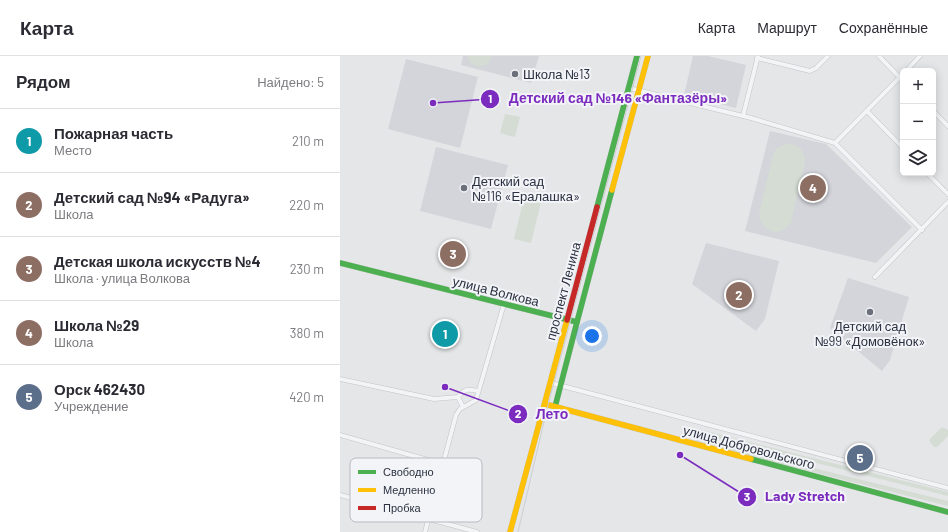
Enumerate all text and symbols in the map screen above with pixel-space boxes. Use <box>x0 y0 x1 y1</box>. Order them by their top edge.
text: Карта <box>20 16 74 39</box>
text: Карта <box>698 19 735 36</box>
text: Маршрут <box>757 19 817 36</box>
text: Сохранённые <box>839 19 928 36</box>
place label: Школа №13 <box>523 66 590 82</box>
map controls <box>900 68 936 176</box>
button: + <box>900 68 936 104</box>
marker: Школа №13 <box>510 69 520 79</box>
text: Рядом <box>16 71 71 91</box>
text: Найдено: 5 <box>257 74 324 90</box>
callout: Детский сад №146 «Фантазёры» <box>480 86 735 112</box>
text: Детский сад №146 «Фантазёры» <box>509 89 727 106</box>
text: 1 <box>488 91 492 105</box>
button: − <box>900 104 936 140</box>
text: Пожарная часть <box>54 124 173 142</box>
text: 1 <box>27 133 31 149</box>
text: 210 m <box>292 133 324 149</box>
button: layers <box>900 140 936 176</box>
text: Место <box>54 142 92 158</box>
place label: Детский сад №116 «Ералашка» <box>472 173 580 204</box>
pin: 4 <box>800 173 826 203</box>
marker: Детский сад №116 «Ералашка» <box>459 183 469 193</box>
text: Детский сад №94 «Радуга» <box>54 188 250 206</box>
text: 2 <box>25 197 33 213</box>
text: 220 m <box>289 197 324 213</box>
text: Школа <box>54 206 94 222</box>
pin: 3 <box>440 239 466 269</box>
street label: проспект Ленина <box>542 239 584 342</box>
text: Детская школа искусств №4 <box>54 252 261 270</box>
text: 3 <box>25 261 33 277</box>
text: 230 m <box>290 261 324 277</box>
text: Школа · улица Волкова <box>54 270 190 286</box>
street label: улица Волкова <box>451 273 542 310</box>
pin: 2 <box>726 280 752 310</box>
marker: Детский сад №99 «Домовёнок» <box>865 307 875 317</box>
text: Школа №29 <box>54 316 139 334</box>
place label: Детский сад №99 «Домовёнок» <box>815 318 925 349</box>
pin: 1 <box>432 319 458 349</box>
text: 4 <box>25 325 33 341</box>
text: 380 m <box>290 325 324 341</box>
your location <box>582 326 602 346</box>
text: Школа <box>54 334 94 350</box>
text: Орск 462430 <box>54 380 145 398</box>
text: 5 <box>25 389 33 405</box>
text: 420 m <box>289 389 324 405</box>
text: Учреждение <box>54 398 129 414</box>
callout: Лето <box>508 401 576 427</box>
text: Лето <box>536 405 568 422</box>
text: 2 <box>515 406 522 420</box>
street label: улица Добровольского <box>681 422 817 472</box>
pin: 5 <box>847 443 873 473</box>
legend <box>350 458 482 522</box>
text: Свободно <box>383 465 434 478</box>
text: Медленно <box>383 483 435 496</box>
callout: Lady Stretch <box>737 484 853 510</box>
text: Lady Stretch <box>765 487 845 504</box>
text: 3 <box>744 489 750 503</box>
text: Пробка <box>383 501 421 514</box>

